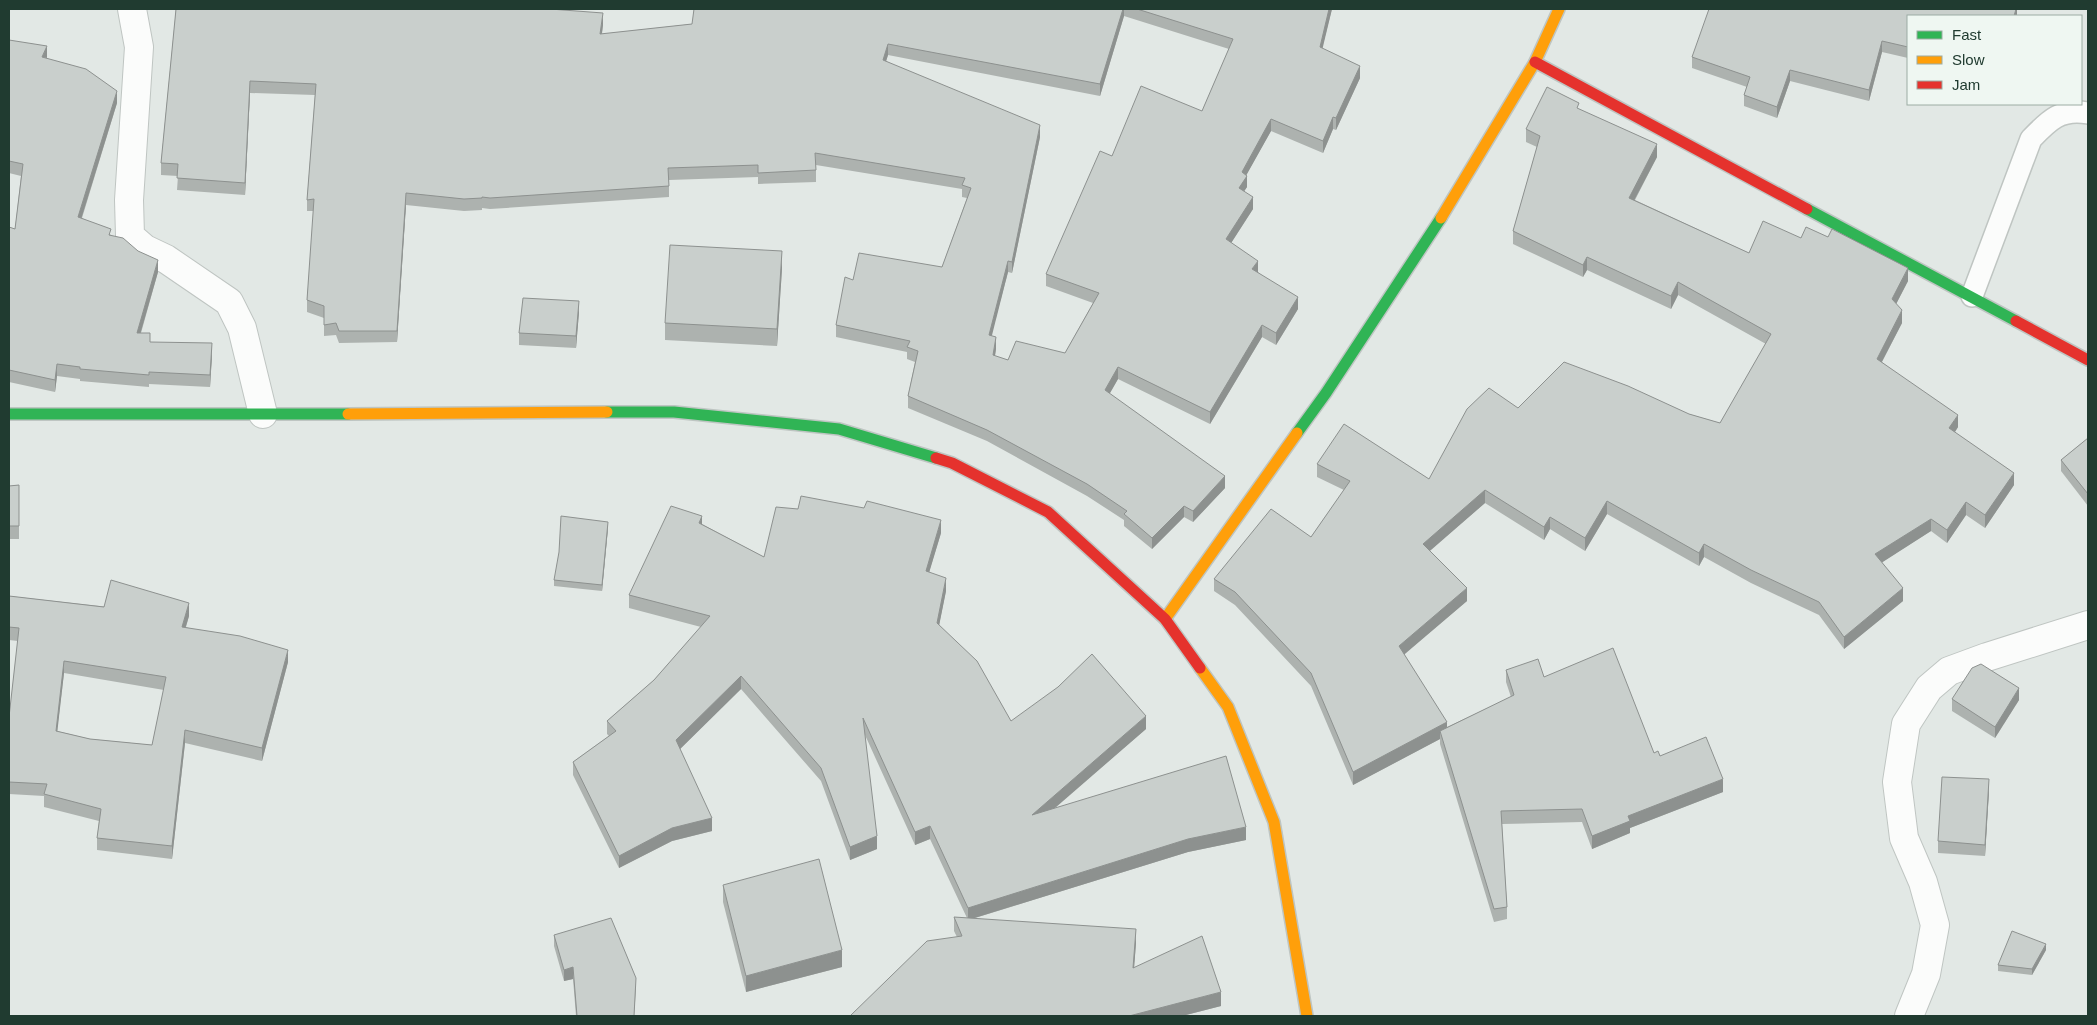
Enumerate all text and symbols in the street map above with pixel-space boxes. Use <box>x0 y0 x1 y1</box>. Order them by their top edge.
legend <box>1907 15 2082 105</box>
text: Fast <box>1952 26 1982 43</box>
text: Slow <box>1952 51 1985 68</box>
text: Jam <box>1952 76 1980 93</box>

